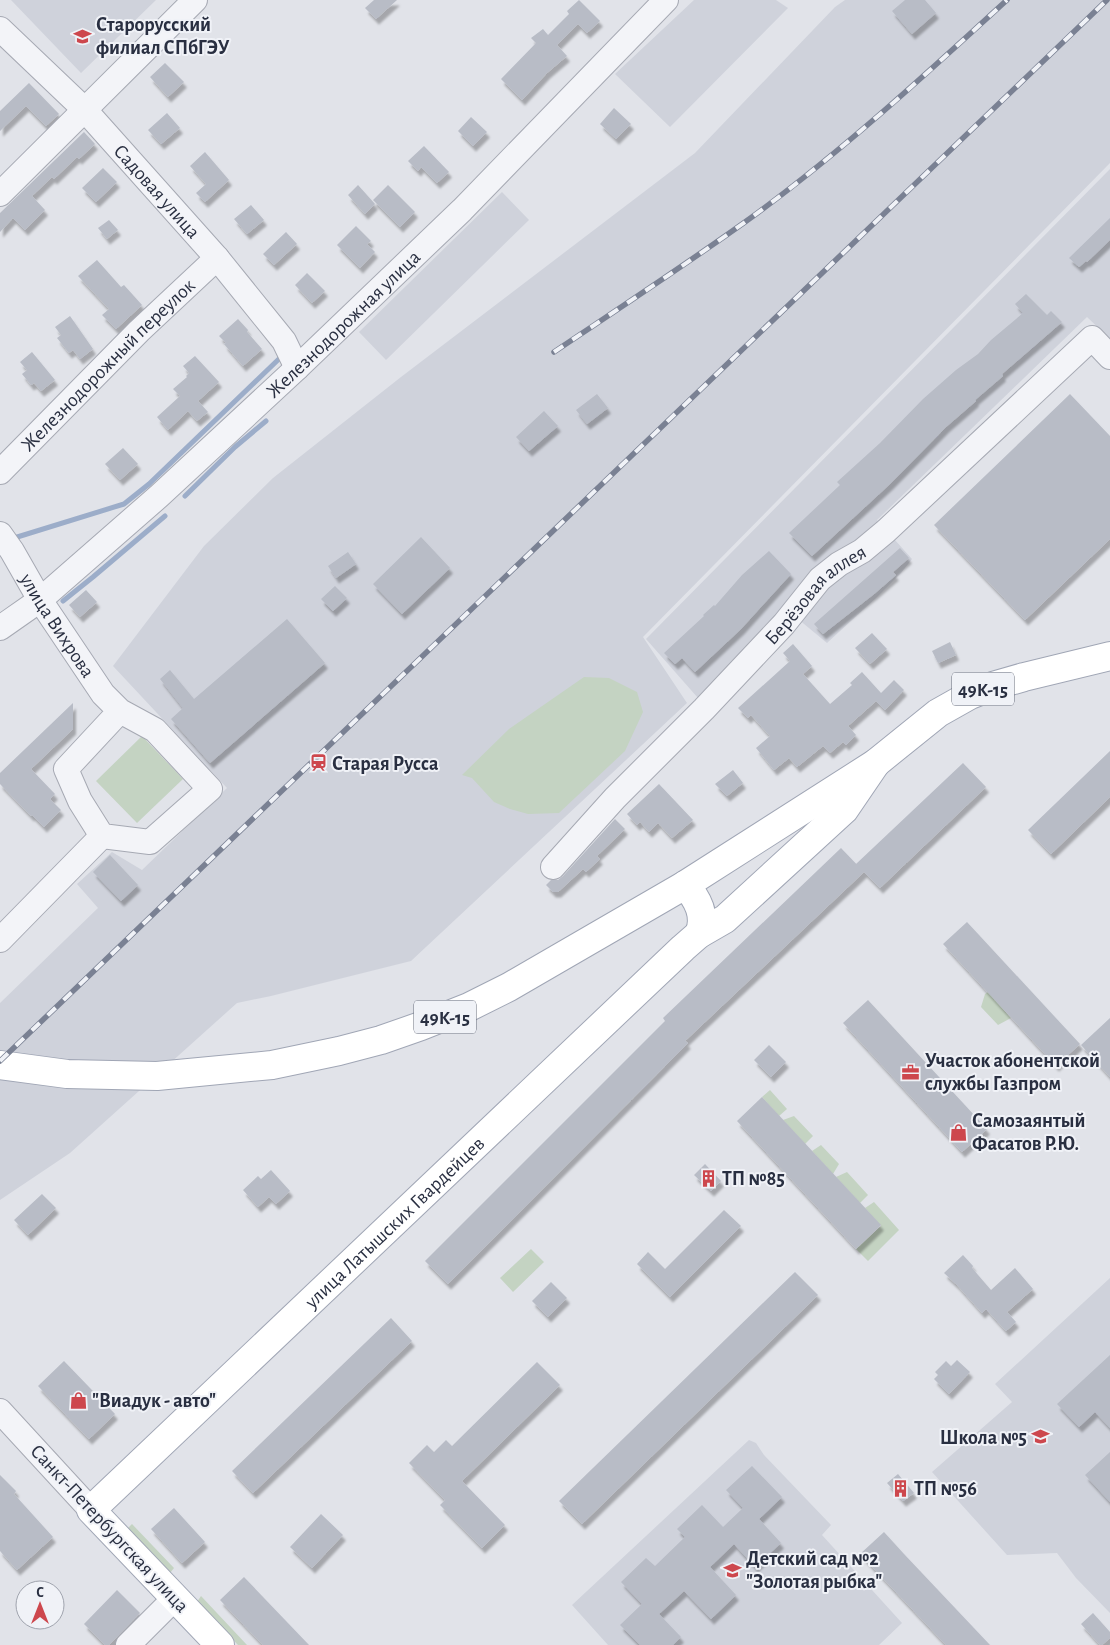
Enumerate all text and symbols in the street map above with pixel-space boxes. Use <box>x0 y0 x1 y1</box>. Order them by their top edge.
place label: Старорусский филиал СПбГЭУ <box>96 15 230 58</box>
school or university icon: Старорусский филиал СПбГЭУ <box>72 26 92 46</box>
street label: Садовая улица <box>110 141 203 243</box>
street label: Железнодорожная улица <box>263 247 424 402</box>
street label: Железнодорожный переулок <box>18 275 199 455</box>
street label: Берёзовая аллея <box>761 542 870 649</box>
street label: улица Вихрова <box>16 569 98 681</box>
road number: 49К-15 <box>952 672 1014 706</box>
station icon: Старая Русса <box>308 753 328 773</box>
place label: Старая Русса <box>332 754 439 774</box>
road number: 49К-15 <box>414 1000 476 1034</box>
place label: Участок абонентской службы Газпром <box>925 1051 1100 1094</box>
office icon: Участок абонентской службы Газпром <box>901 1062 921 1082</box>
place label: Самозаянтый Фасатов Р.Ю. <box>972 1111 1085 1154</box>
shop icon: Самозаянтый Фасатов Р.Ю. <box>948 1122 968 1142</box>
street label: улица Латышских Гвардейцев <box>301 1133 489 1313</box>
building icon: ТП №85 <box>698 1168 718 1188</box>
place label: ТП №85 <box>722 1169 785 1189</box>
shop icon: "Виадук - авто" <box>68 1390 88 1410</box>
place label: "Виадук - авто" <box>92 1391 216 1411</box>
school or university icon: Школа №5 <box>1031 1427 1051 1447</box>
place label: Школа №5 <box>940 1428 1027 1448</box>
street label: Санкт-Петербургская улица <box>26 1439 194 1617</box>
building icon: ТП №56 <box>890 1478 910 1498</box>
place label: ТП №56 <box>914 1479 977 1499</box>
place label: Детский сад №2 "Золотая рыбка" <box>746 1549 882 1592</box>
school or university icon: Детский сад №2 "Золотая рыбка" <box>722 1560 742 1580</box>
north arrow <box>15 1580 65 1630</box>

